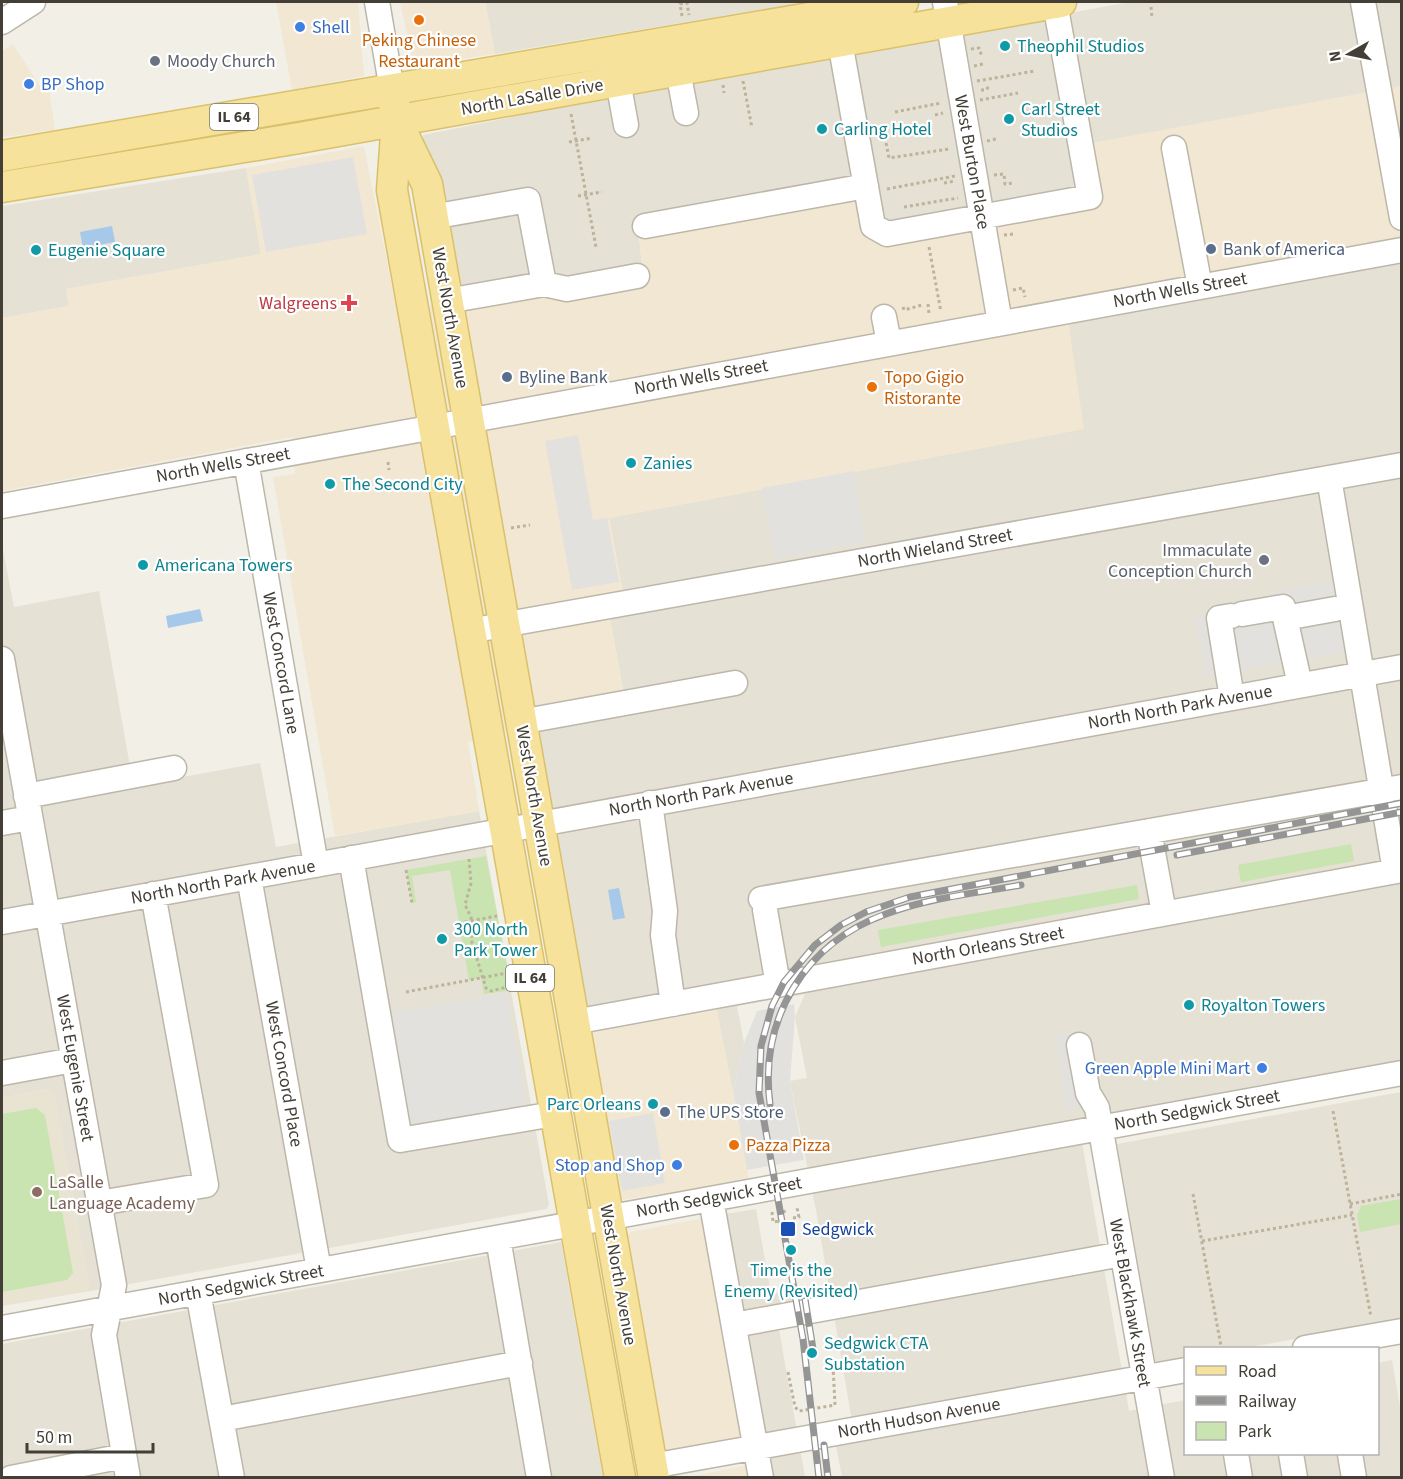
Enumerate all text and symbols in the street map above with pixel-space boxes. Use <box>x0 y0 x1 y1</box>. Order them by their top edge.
marker: Peking Chinese Restaurant <box>412 13 426 27</box>
place label: Shell <box>312 15 350 40</box>
marker: Shell <box>293 20 307 34</box>
north arrow <box>1319 24 1379 84</box>
place label: Peking Chinese Restaurant <box>362 28 476 74</box>
place label: Theophil Studios <box>1017 34 1144 59</box>
marker: Theophil Studios <box>998 39 1012 53</box>
place label: Moody Church <box>167 49 276 74</box>
text: N <box>1323 49 1347 63</box>
marker: Moody Church <box>148 54 162 68</box>
place label: BP Shop <box>41 72 105 97</box>
street label: North LaSalle Drive <box>459 72 605 122</box>
marker: BP Shop <box>22 77 36 91</box>
street label: West Burton Place <box>948 93 996 231</box>
place label: Carl Street Studios <box>1021 97 1100 143</box>
road number: IL 64 <box>210 104 258 130</box>
marker: Carl Street Studios <box>1002 112 1016 126</box>
place label: Carling Hotel <box>834 117 932 142</box>
marker: Carling Hotel <box>815 122 829 136</box>
place label: Bank of America <box>1223 237 1345 262</box>
place label: Eugenie Square <box>48 238 165 263</box>
marker: Bank of America <box>1204 242 1218 256</box>
marker: Eugenie Square <box>29 243 43 257</box>
street label: West North Avenue <box>425 246 475 390</box>
street label: North Wells Street <box>1111 266 1249 314</box>
place label: Walgreens <box>259 291 337 316</box>
marker: Walgreens <box>342 296 356 310</box>
street label: North Wells Street <box>632 353 770 401</box>
place label: Byline Bank <box>519 365 608 390</box>
place label: Topo Gigio Ristorante <box>884 365 964 411</box>
marker: Byline Bank <box>500 370 514 384</box>
marker: Topo Gigio Ristorante <box>865 380 879 394</box>
street label: North Wells Street <box>154 441 292 489</box>
place label: Zanies <box>643 451 692 476</box>
marker: Zanies <box>624 456 638 470</box>
place label: The Second City <box>342 472 463 497</box>
marker: The Second City <box>323 477 337 491</box>
street label: North Wieland Street <box>856 522 1014 574</box>
place label: Immaculate Conception Church <box>1108 538 1252 584</box>
place label: Americana Towers <box>155 553 293 578</box>
marker: Immaculate Conception Church <box>1257 553 1271 567</box>
marker: Americana Towers <box>136 558 150 572</box>
street label: West Concord Lane <box>256 590 306 736</box>
street label: North North Park Avenue <box>1086 678 1274 736</box>
street label: West North Avenue <box>509 724 559 868</box>
street label: North North Park Avenue <box>607 765 795 823</box>
street label: North North Park Avenue <box>129 853 317 911</box>
place label: 300 North Park Tower <box>454 917 538 963</box>
street label: North Orleans Street <box>910 920 1066 972</box>
marker: 300 North Park Tower <box>435 932 449 946</box>
road number: IL 64 <box>506 965 554 991</box>
street label: West Eugenie Street <box>50 993 100 1143</box>
place label: Royalton Towers <box>1201 993 1325 1018</box>
marker: Royalton Towers <box>1182 998 1196 1012</box>
street label: West Concord Place <box>259 999 309 1149</box>
place label: Green Apple Mini Mart <box>1085 1056 1250 1081</box>
marker: Green Apple Mini Mart <box>1255 1061 1269 1075</box>
street label: North Sedgwick Street <box>1112 1083 1282 1137</box>
place label: Parc Orleans <box>547 1092 641 1117</box>
marker: Parc Orleans <box>646 1097 660 1111</box>
place label: The UPS Store <box>677 1100 784 1125</box>
marker: The UPS Store <box>658 1105 672 1119</box>
place label: Pazza Pizza <box>746 1133 831 1158</box>
marker: Pazza Pizza <box>727 1138 741 1152</box>
place label: Stop and Shop <box>555 1153 665 1178</box>
marker: Stop and Shop <box>670 1158 684 1172</box>
place label: LaSalle Language Academy <box>49 1170 196 1216</box>
street label: North Sedgwick Street <box>634 1170 804 1224</box>
marker: LaSalle Language Academy <box>30 1185 44 1199</box>
street label: West North Avenue <box>593 1203 643 1347</box>
place label: Sedgwick <box>802 1217 874 1242</box>
street label: West Blackhawk Street <box>1103 1217 1157 1389</box>
marker: Sedgwick <box>779 1220 797 1238</box>
marker: Time is the Enemy (Revisited) <box>784 1243 798 1257</box>
street label: North Sedgwick Street <box>156 1258 326 1312</box>
place label: Time is the Enemy (Revisited) <box>724 1258 858 1304</box>
place label: Sedgwick CTA Substation <box>824 1331 929 1377</box>
marker: Sedgwick CTA Substation <box>805 1346 819 1360</box>
legend <box>1184 1347 1379 1455</box>
text: Road <box>1238 1359 1277 1384</box>
text: Railway <box>1238 1389 1297 1414</box>
street label: North Hudson Avenue <box>836 1391 1002 1445</box>
scale bar <box>27 1416 153 1454</box>
text: Park <box>1238 1419 1272 1444</box>
text: 50 m <box>36 1425 72 1450</box>

